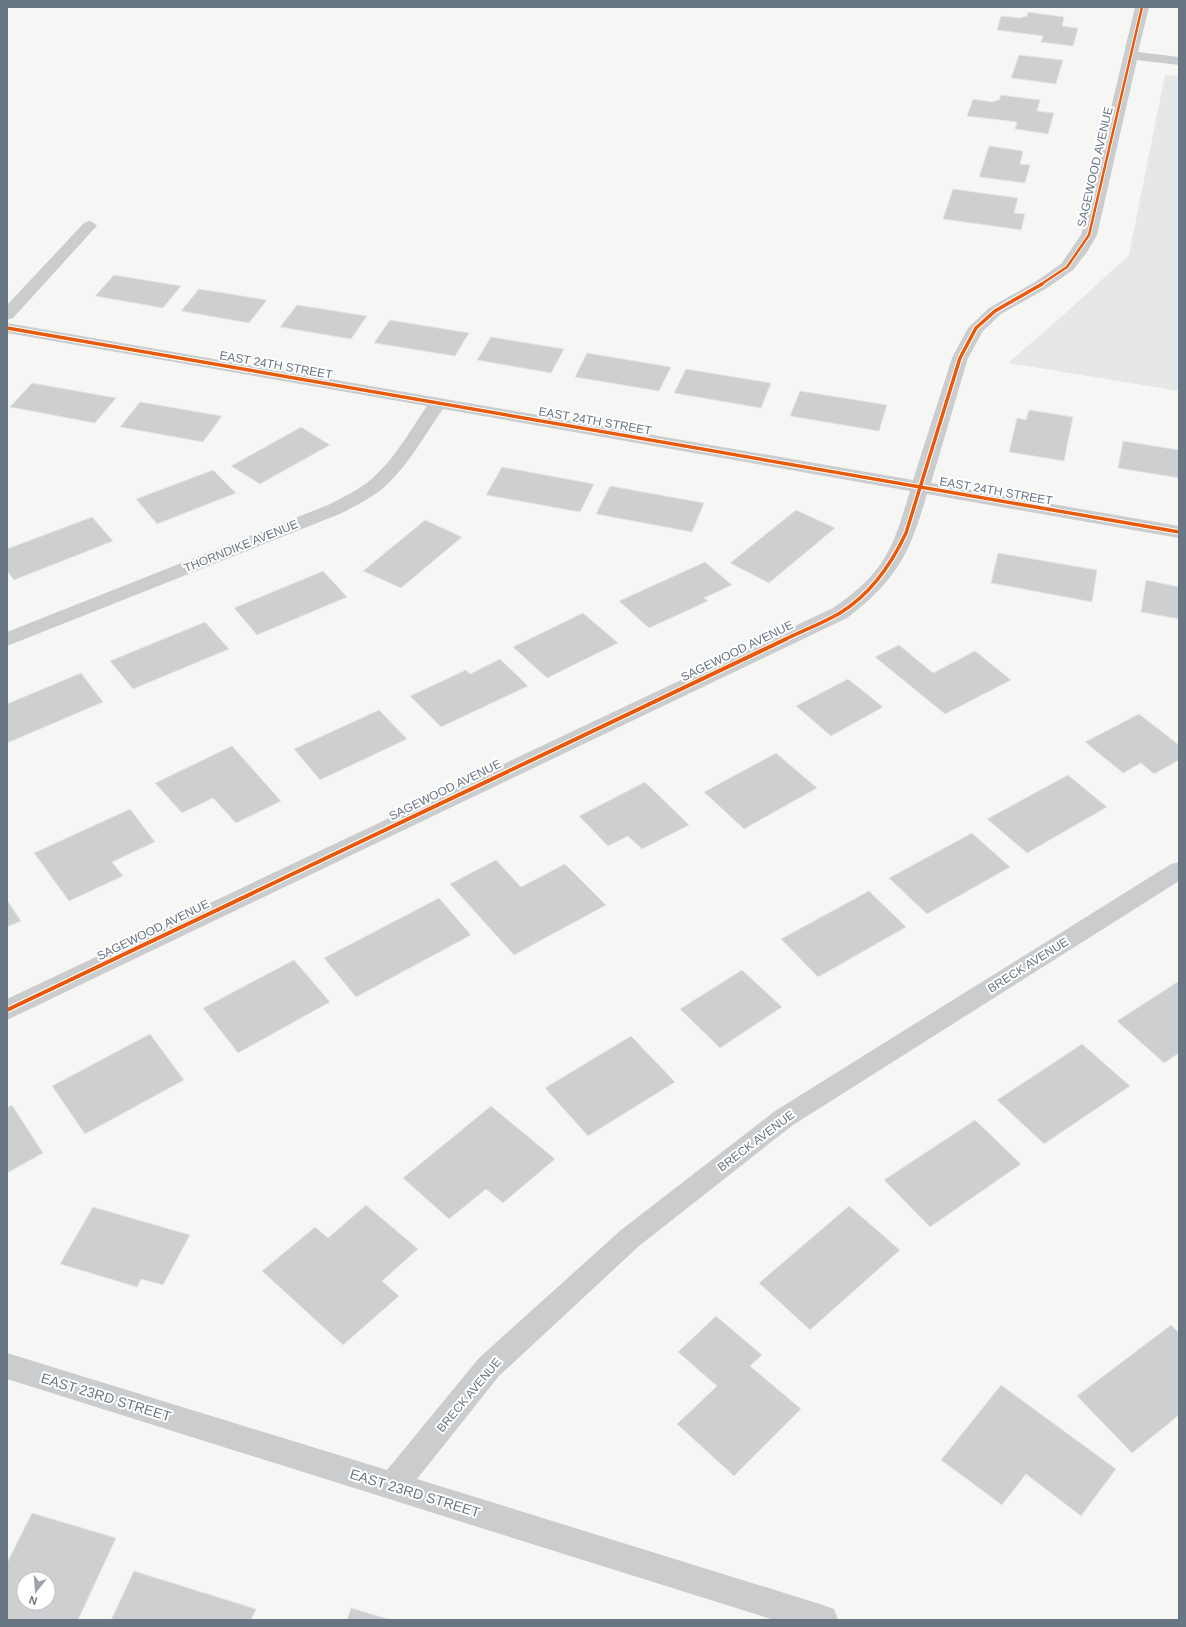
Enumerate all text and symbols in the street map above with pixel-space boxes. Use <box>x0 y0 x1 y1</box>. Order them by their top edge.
street label: SAGEWOOD AVENUE <box>1074 105 1116 229</box>
street label: EAST 24TH STREET <box>218 348 334 382</box>
street label: EAST 24TH STREET <box>537 404 653 438</box>
street label: EAST 24TH STREET <box>938 474 1054 508</box>
street label: THORNDIKE AVENUE <box>182 517 300 575</box>
street label: SAGEWOOD AVENUE <box>679 618 795 684</box>
street label: SAGEWOOD AVENUE <box>387 757 503 823</box>
street label: SAGEWOOD AVENUE <box>95 897 211 963</box>
street label: BRECK AVENUE <box>985 935 1071 995</box>
street label: BRECK AVENUE <box>715 1108 797 1174</box>
street label: BRECK AVENUE <box>434 1355 504 1435</box>
street label: EAST 23RD STREET <box>39 1370 173 1425</box>
street label: EAST 23RD STREET <box>348 1466 482 1521</box>
north arrow <box>16 1571 56 1611</box>
text: N <box>27 1594 39 1607</box>

